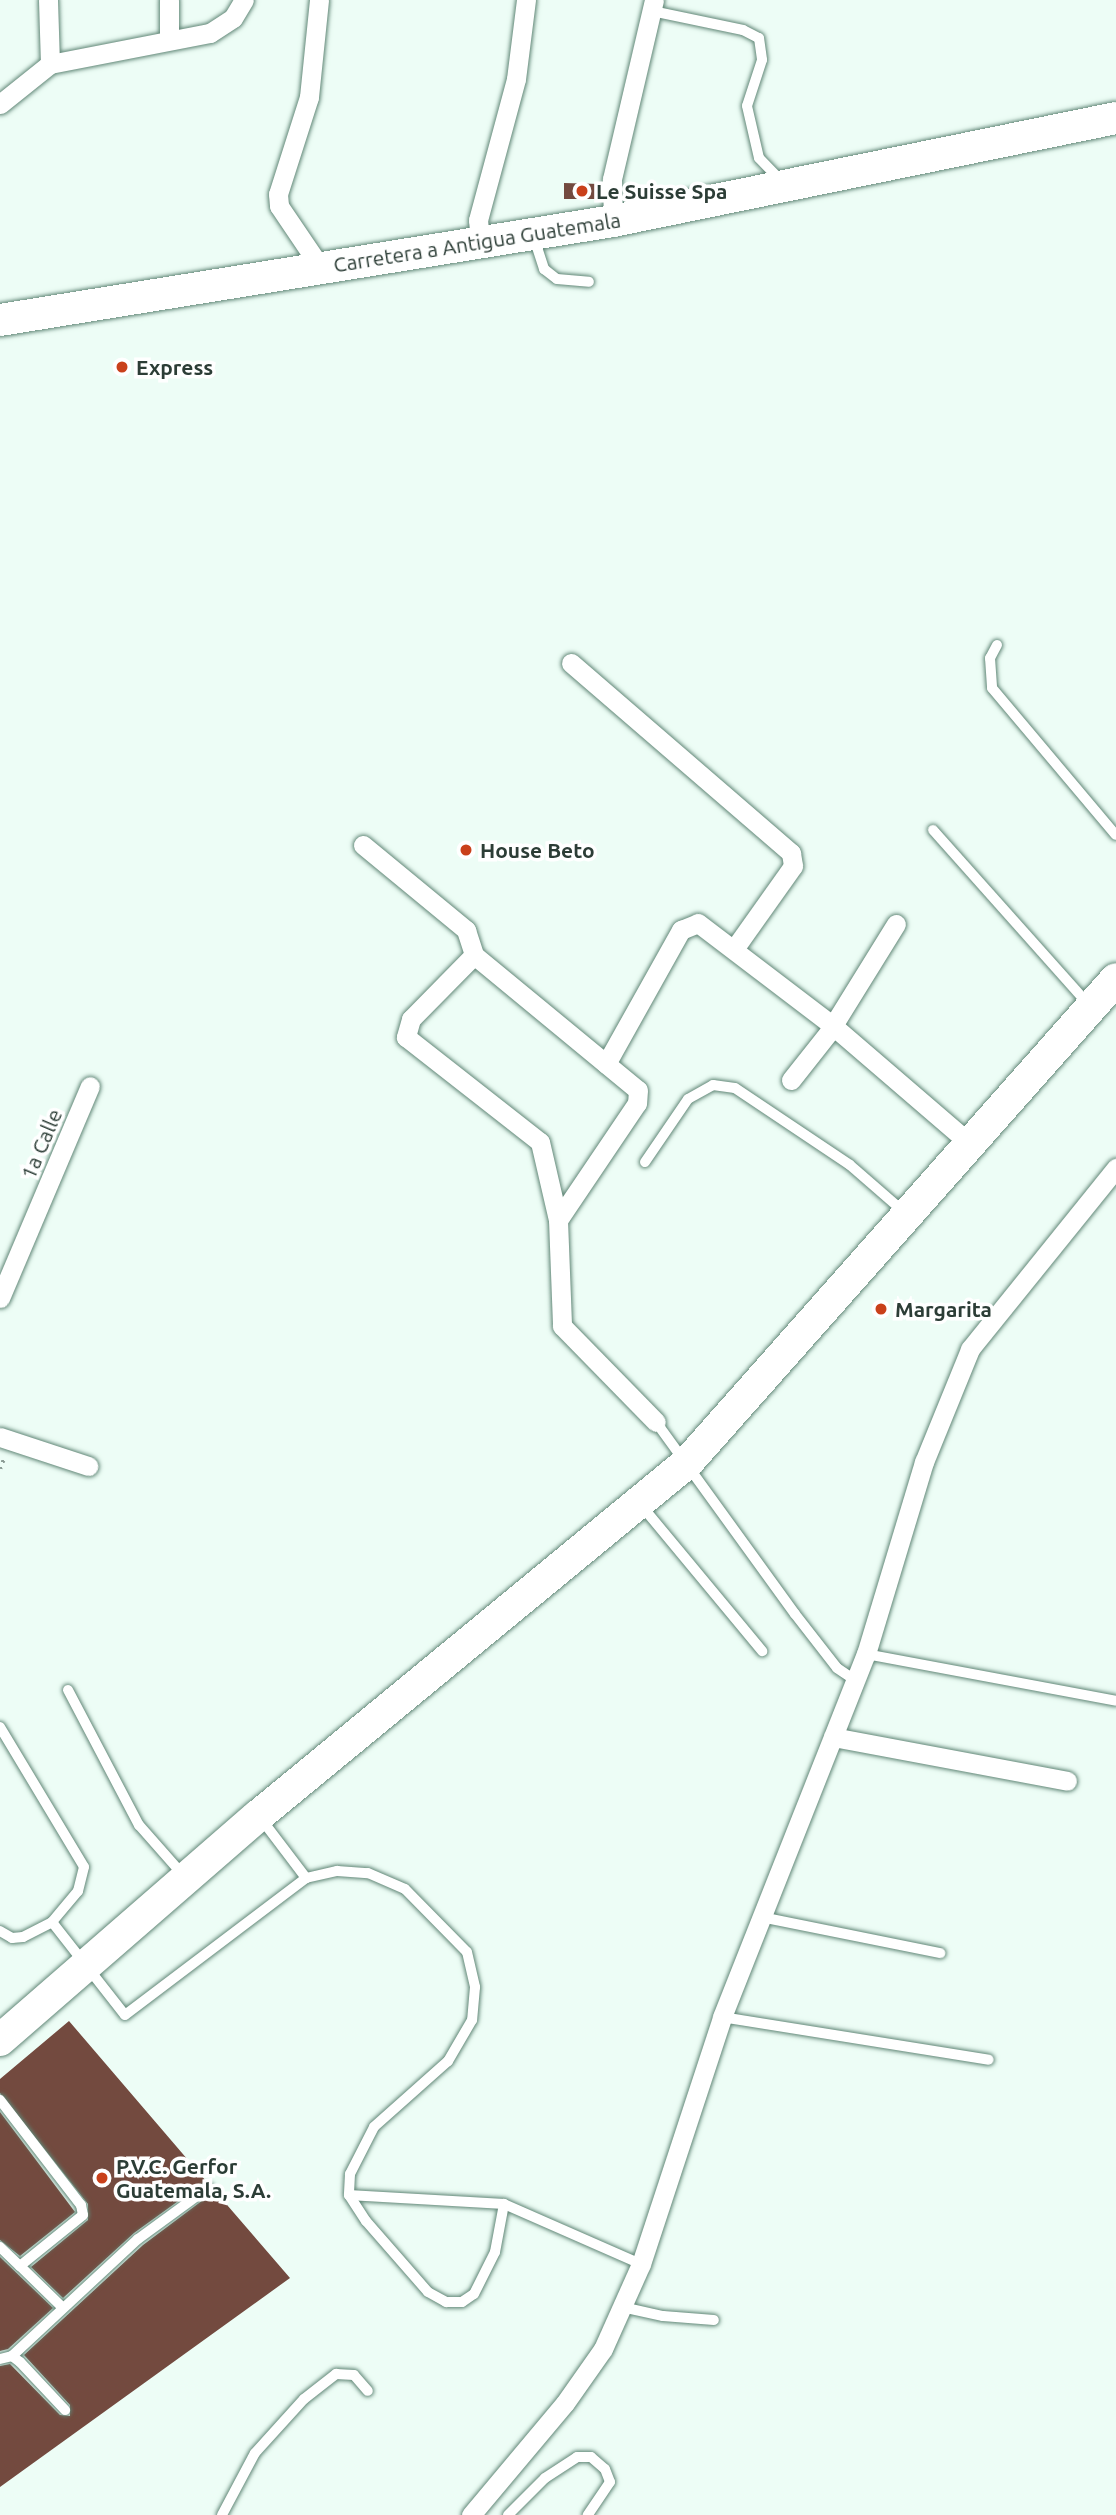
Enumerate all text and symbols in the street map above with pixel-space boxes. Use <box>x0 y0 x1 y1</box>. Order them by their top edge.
place label: Le Suisse Spa <box>596 178 727 204</box>
marker: Le Suisse Spa <box>574 183 590 199</box>
street label: Carretera a Antigua Guatemala <box>332 207 622 277</box>
place label: Express <box>136 354 213 380</box>
marker: Express <box>114 359 130 375</box>
place label: House Beto <box>480 837 595 863</box>
marker: House Beto <box>458 842 474 858</box>
street label: 1a Calle <box>15 1105 67 1183</box>
place label: Margarita <box>895 1296 992 1322</box>
marker: Margarita <box>873 1301 889 1317</box>
place label: P.V.C. Gerfor Guatemala, S.A. <box>116 2153 271 2203</box>
marker: P.V.C. Gerfor Guatemala, S.A. <box>94 2170 110 2186</box>

